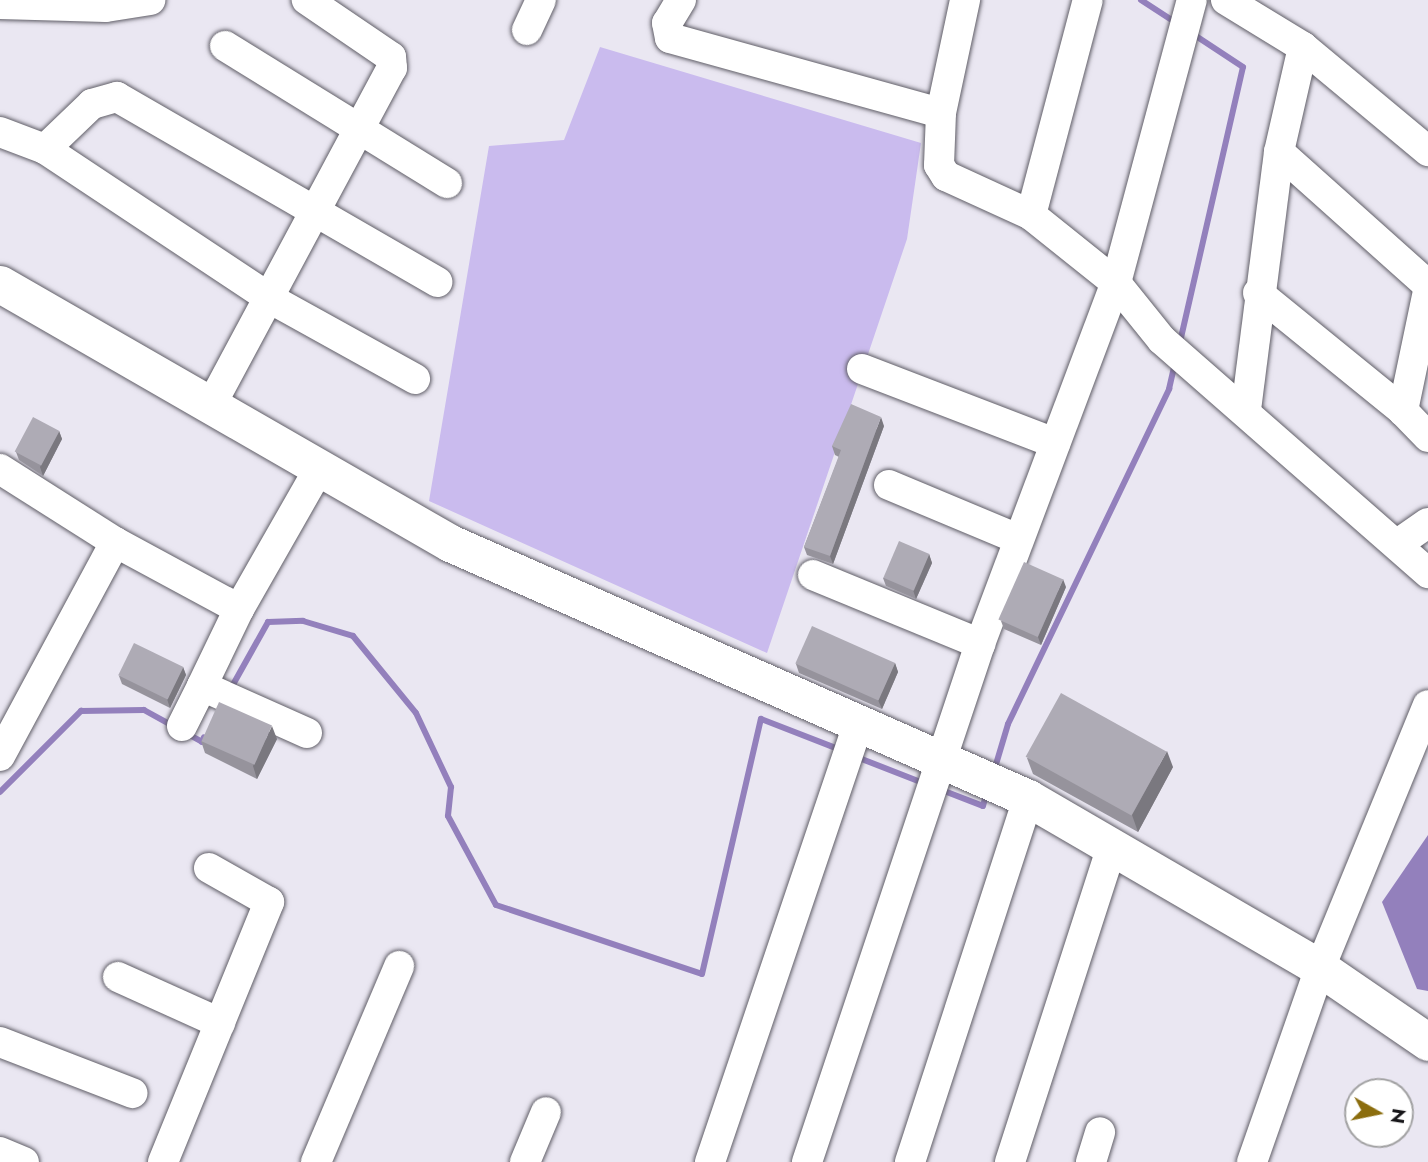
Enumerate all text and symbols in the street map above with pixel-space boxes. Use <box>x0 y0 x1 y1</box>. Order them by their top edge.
north arrow <box>1344 1078 1414 1148</box>
text: N <box>1384 1106 1413 1126</box>

